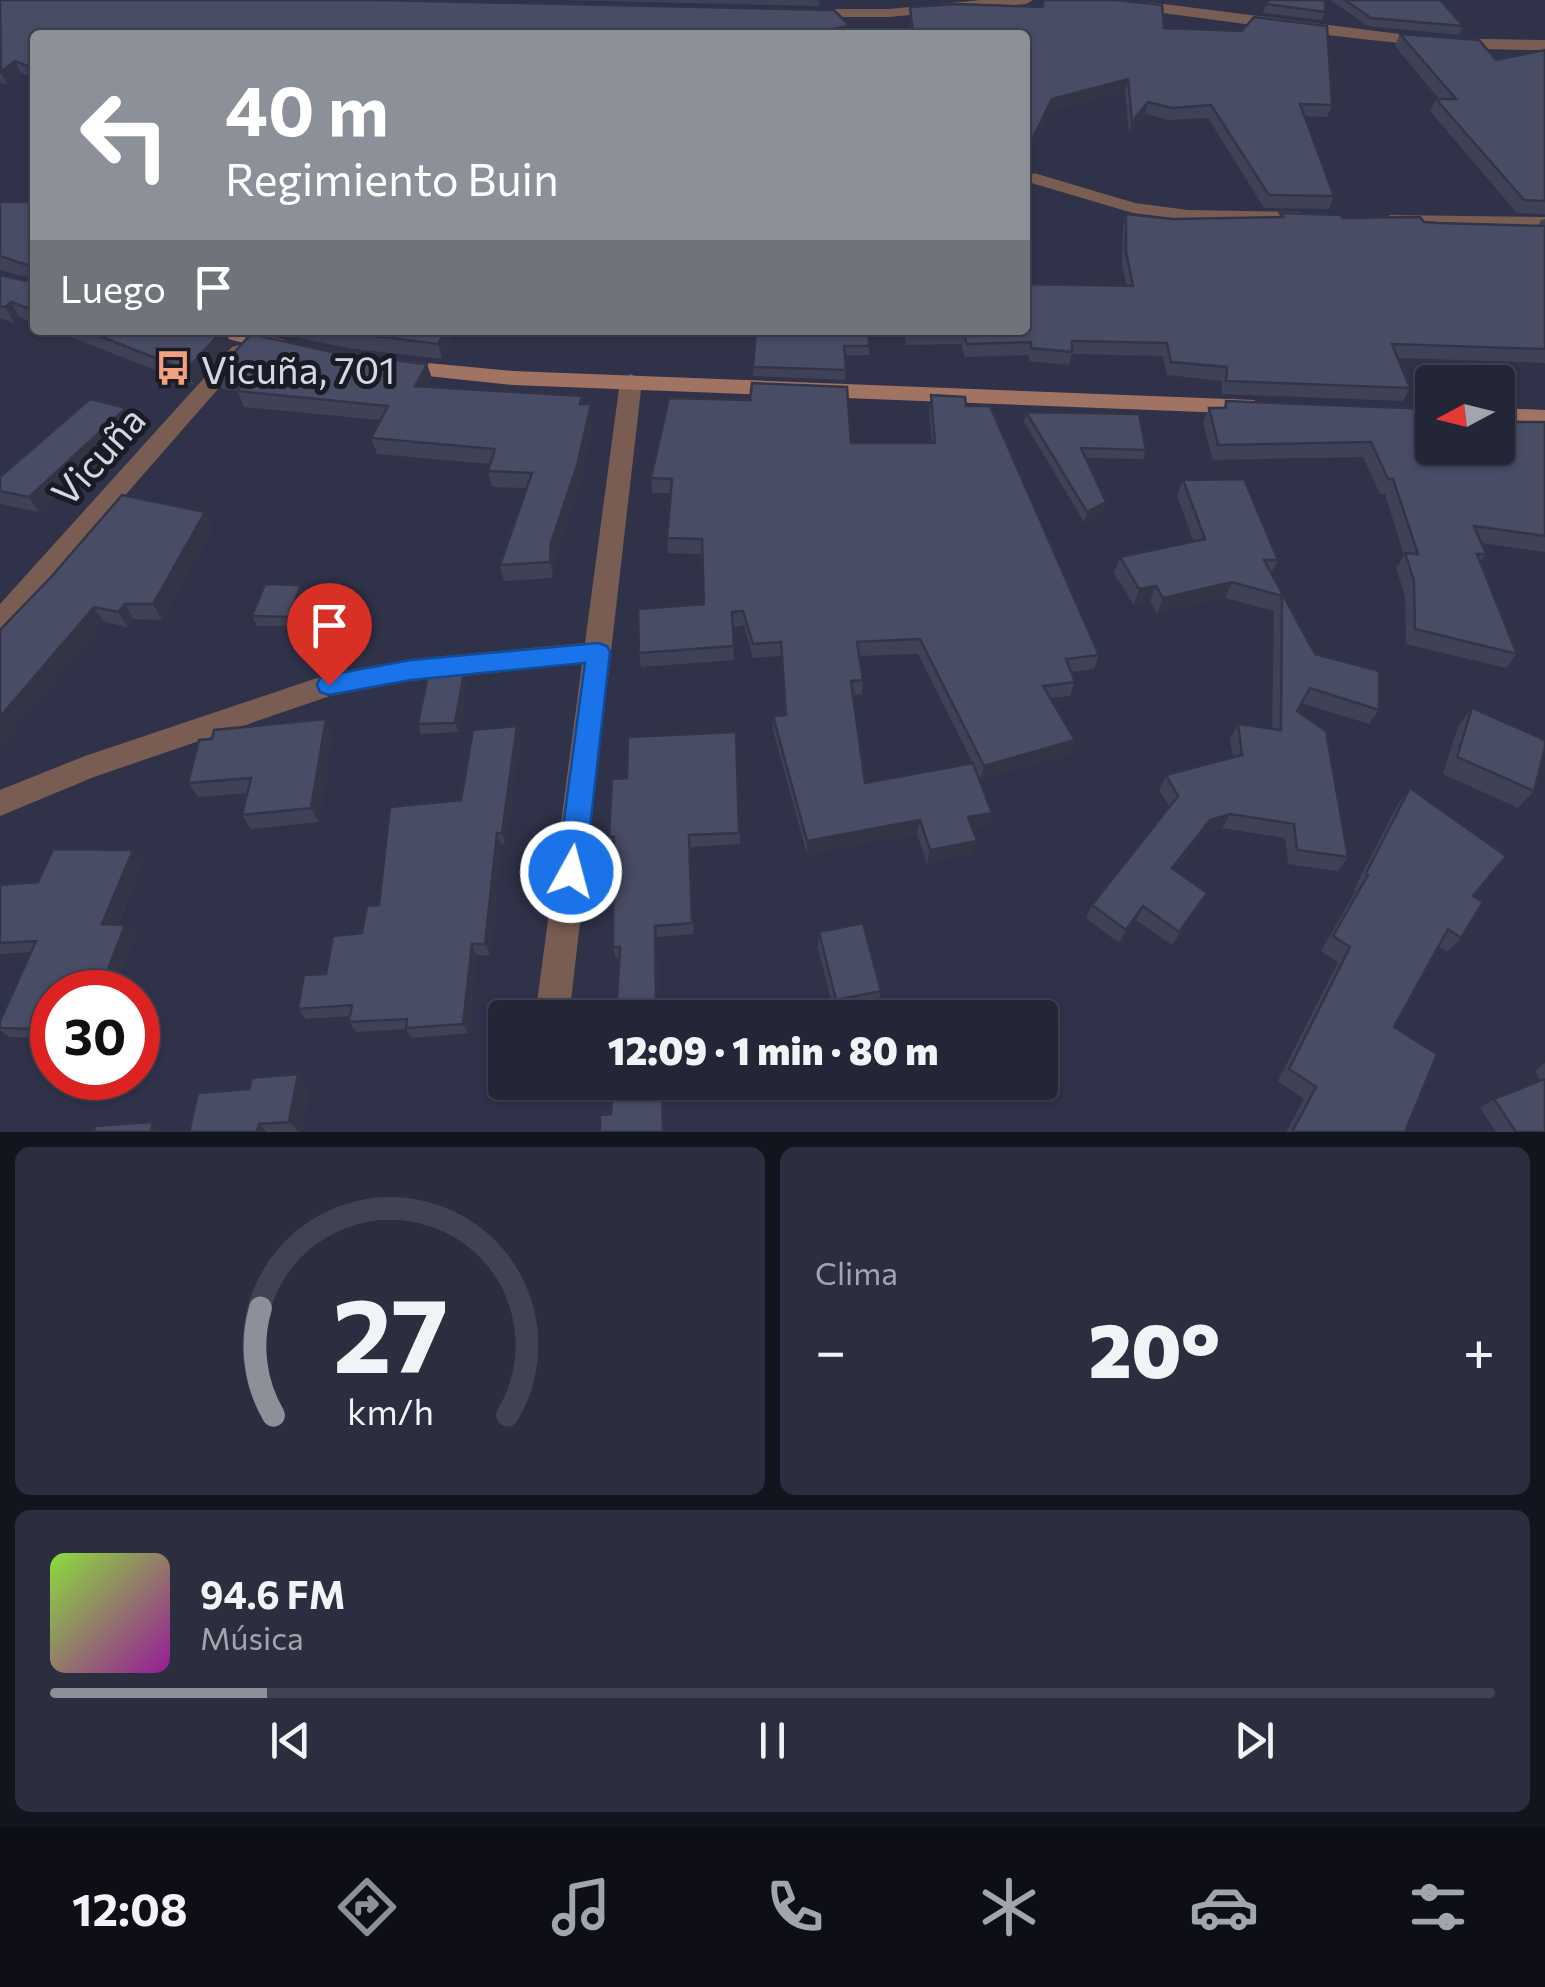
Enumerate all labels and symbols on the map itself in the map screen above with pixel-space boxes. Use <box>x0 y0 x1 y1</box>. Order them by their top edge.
place label: Vicuña, 701 <box>201 345 396 392</box>
bus stop icon: Vicuña, 701 <box>154 349 192 387</box>
north arrow <box>1415 365 1515 465</box>
street label: Vicuña <box>40 396 154 514</box>
pin <box>287 583 372 686</box>
position arrow <box>519 820 623 924</box>
speed limit sign: 30 <box>30 970 160 1100</box>

